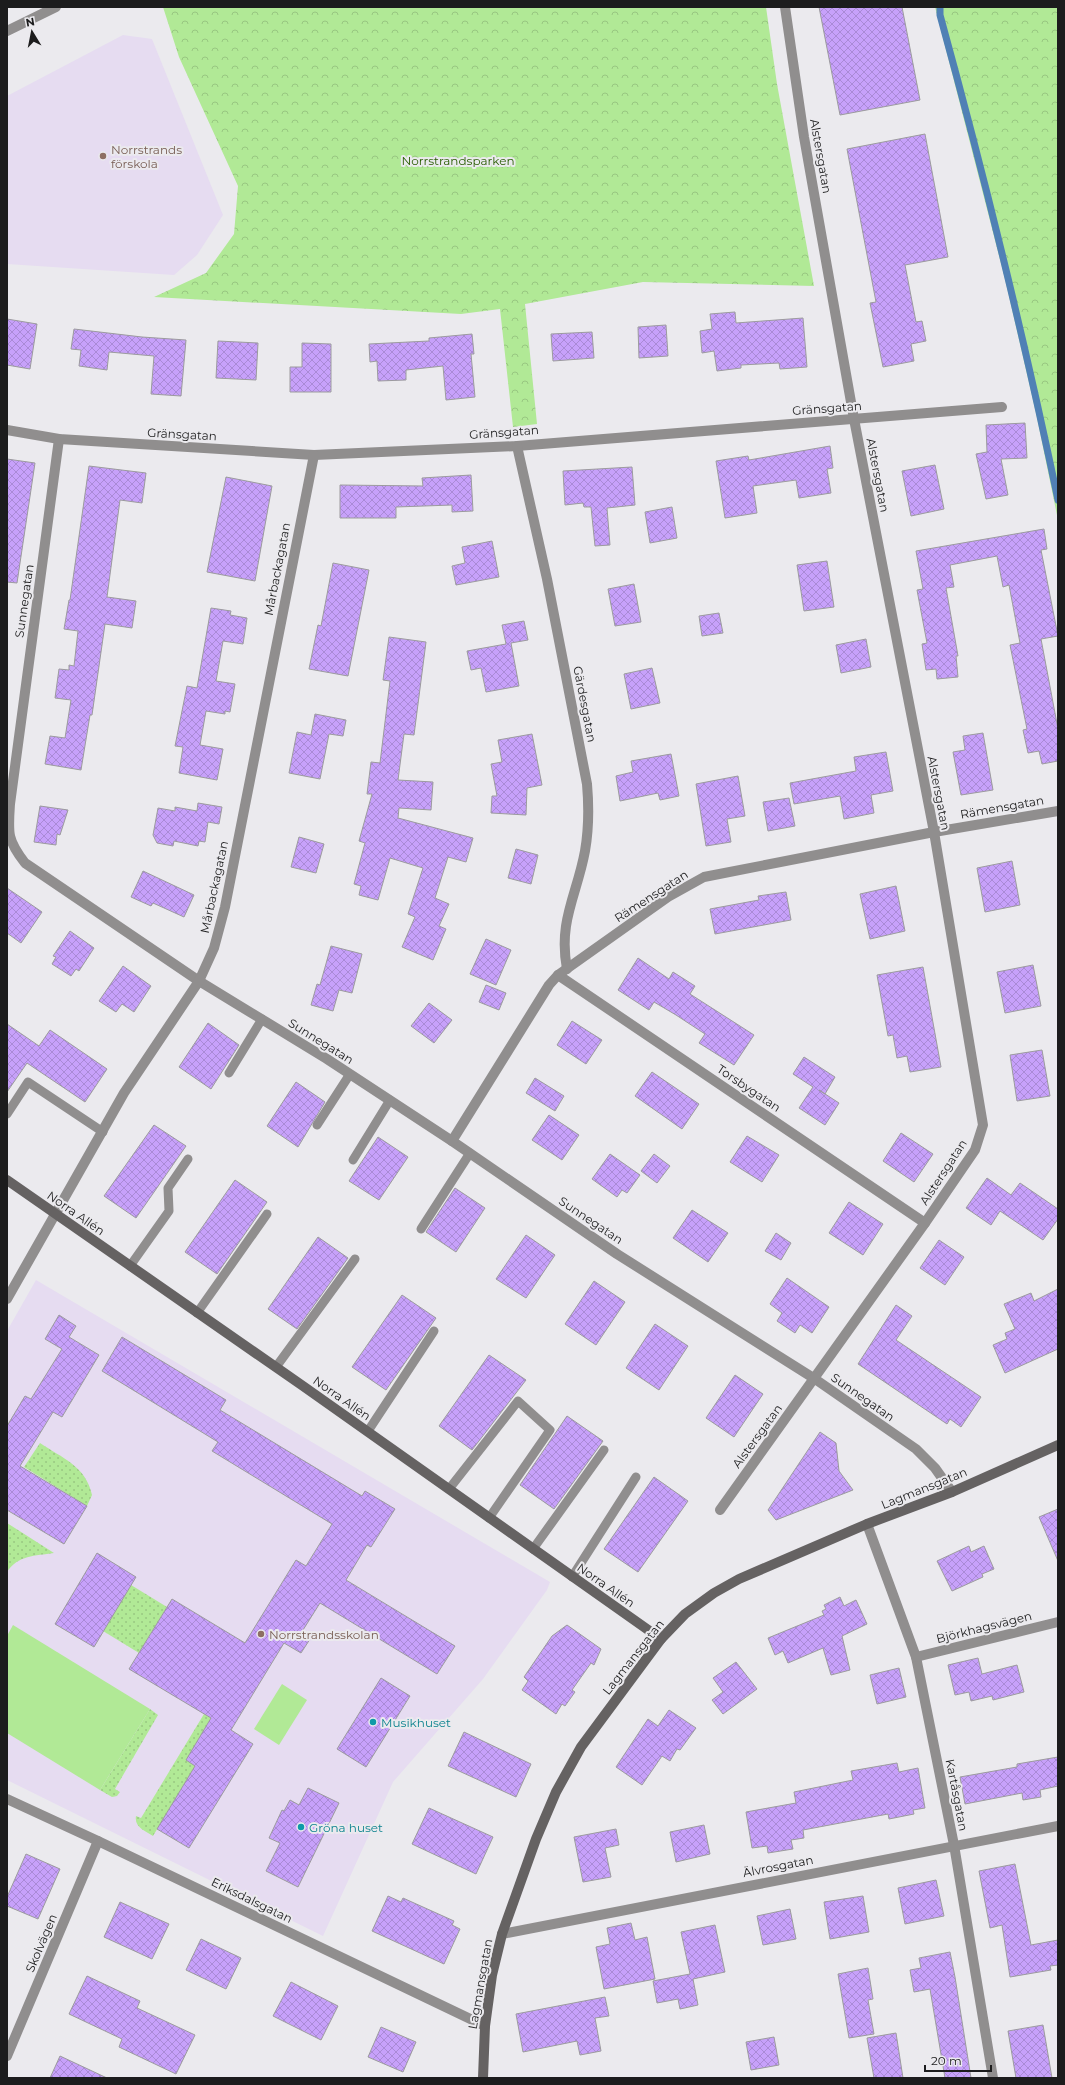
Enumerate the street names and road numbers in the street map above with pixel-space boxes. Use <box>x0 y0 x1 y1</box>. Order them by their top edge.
street label: Alstersgatan <box>807 118 835 194</box>
street label: Gränsgatan <box>792 398 862 418</box>
street label: Gränsgatan <box>469 422 539 442</box>
street label: Gränsgatan <box>147 425 217 443</box>
street label: Alstersgatan <box>863 437 893 513</box>
street label: Mårbackagatan <box>261 521 293 617</box>
street label: Sunnegatan <box>11 563 37 639</box>
street label: Gärdesgatan <box>570 665 600 743</box>
street label: Alstersgatan <box>924 755 954 831</box>
street label: Rämensgatan <box>959 792 1045 822</box>
street label: Mårbackagatan <box>197 839 231 935</box>
street label: Rämensgatan <box>611 867 691 925</box>
street label: Sunnegatan <box>286 1015 356 1067</box>
street label: Torsbygatan <box>714 1061 784 1115</box>
street label: Alstersgatan <box>916 1136 970 1208</box>
street label: Norra Allén <box>44 1188 108 1238</box>
street label: Sunnegatan <box>556 1193 626 1247</box>
street label: Sunnegatan <box>828 1370 898 1424</box>
street label: Norra Allén <box>310 1373 374 1423</box>
street label: Alstersgatan <box>729 1401 785 1471</box>
street label: Lagmansgatan <box>879 1464 969 1512</box>
street label: Norra Allén <box>574 1560 638 1610</box>
street label: Björkhagsvägen <box>935 1608 1033 1646</box>
street label: Lagmansgatan <box>599 1616 667 1698</box>
street label: Kartåsgatan <box>943 1758 971 1832</box>
street label: Älvrosgatan <box>741 1852 815 1880</box>
street label: Eriksdalsgatan <box>209 1874 295 1926</box>
street label: Skolvägen <box>22 1912 60 1974</box>
street label: Lagmansgatan <box>465 1938 495 2030</box>

